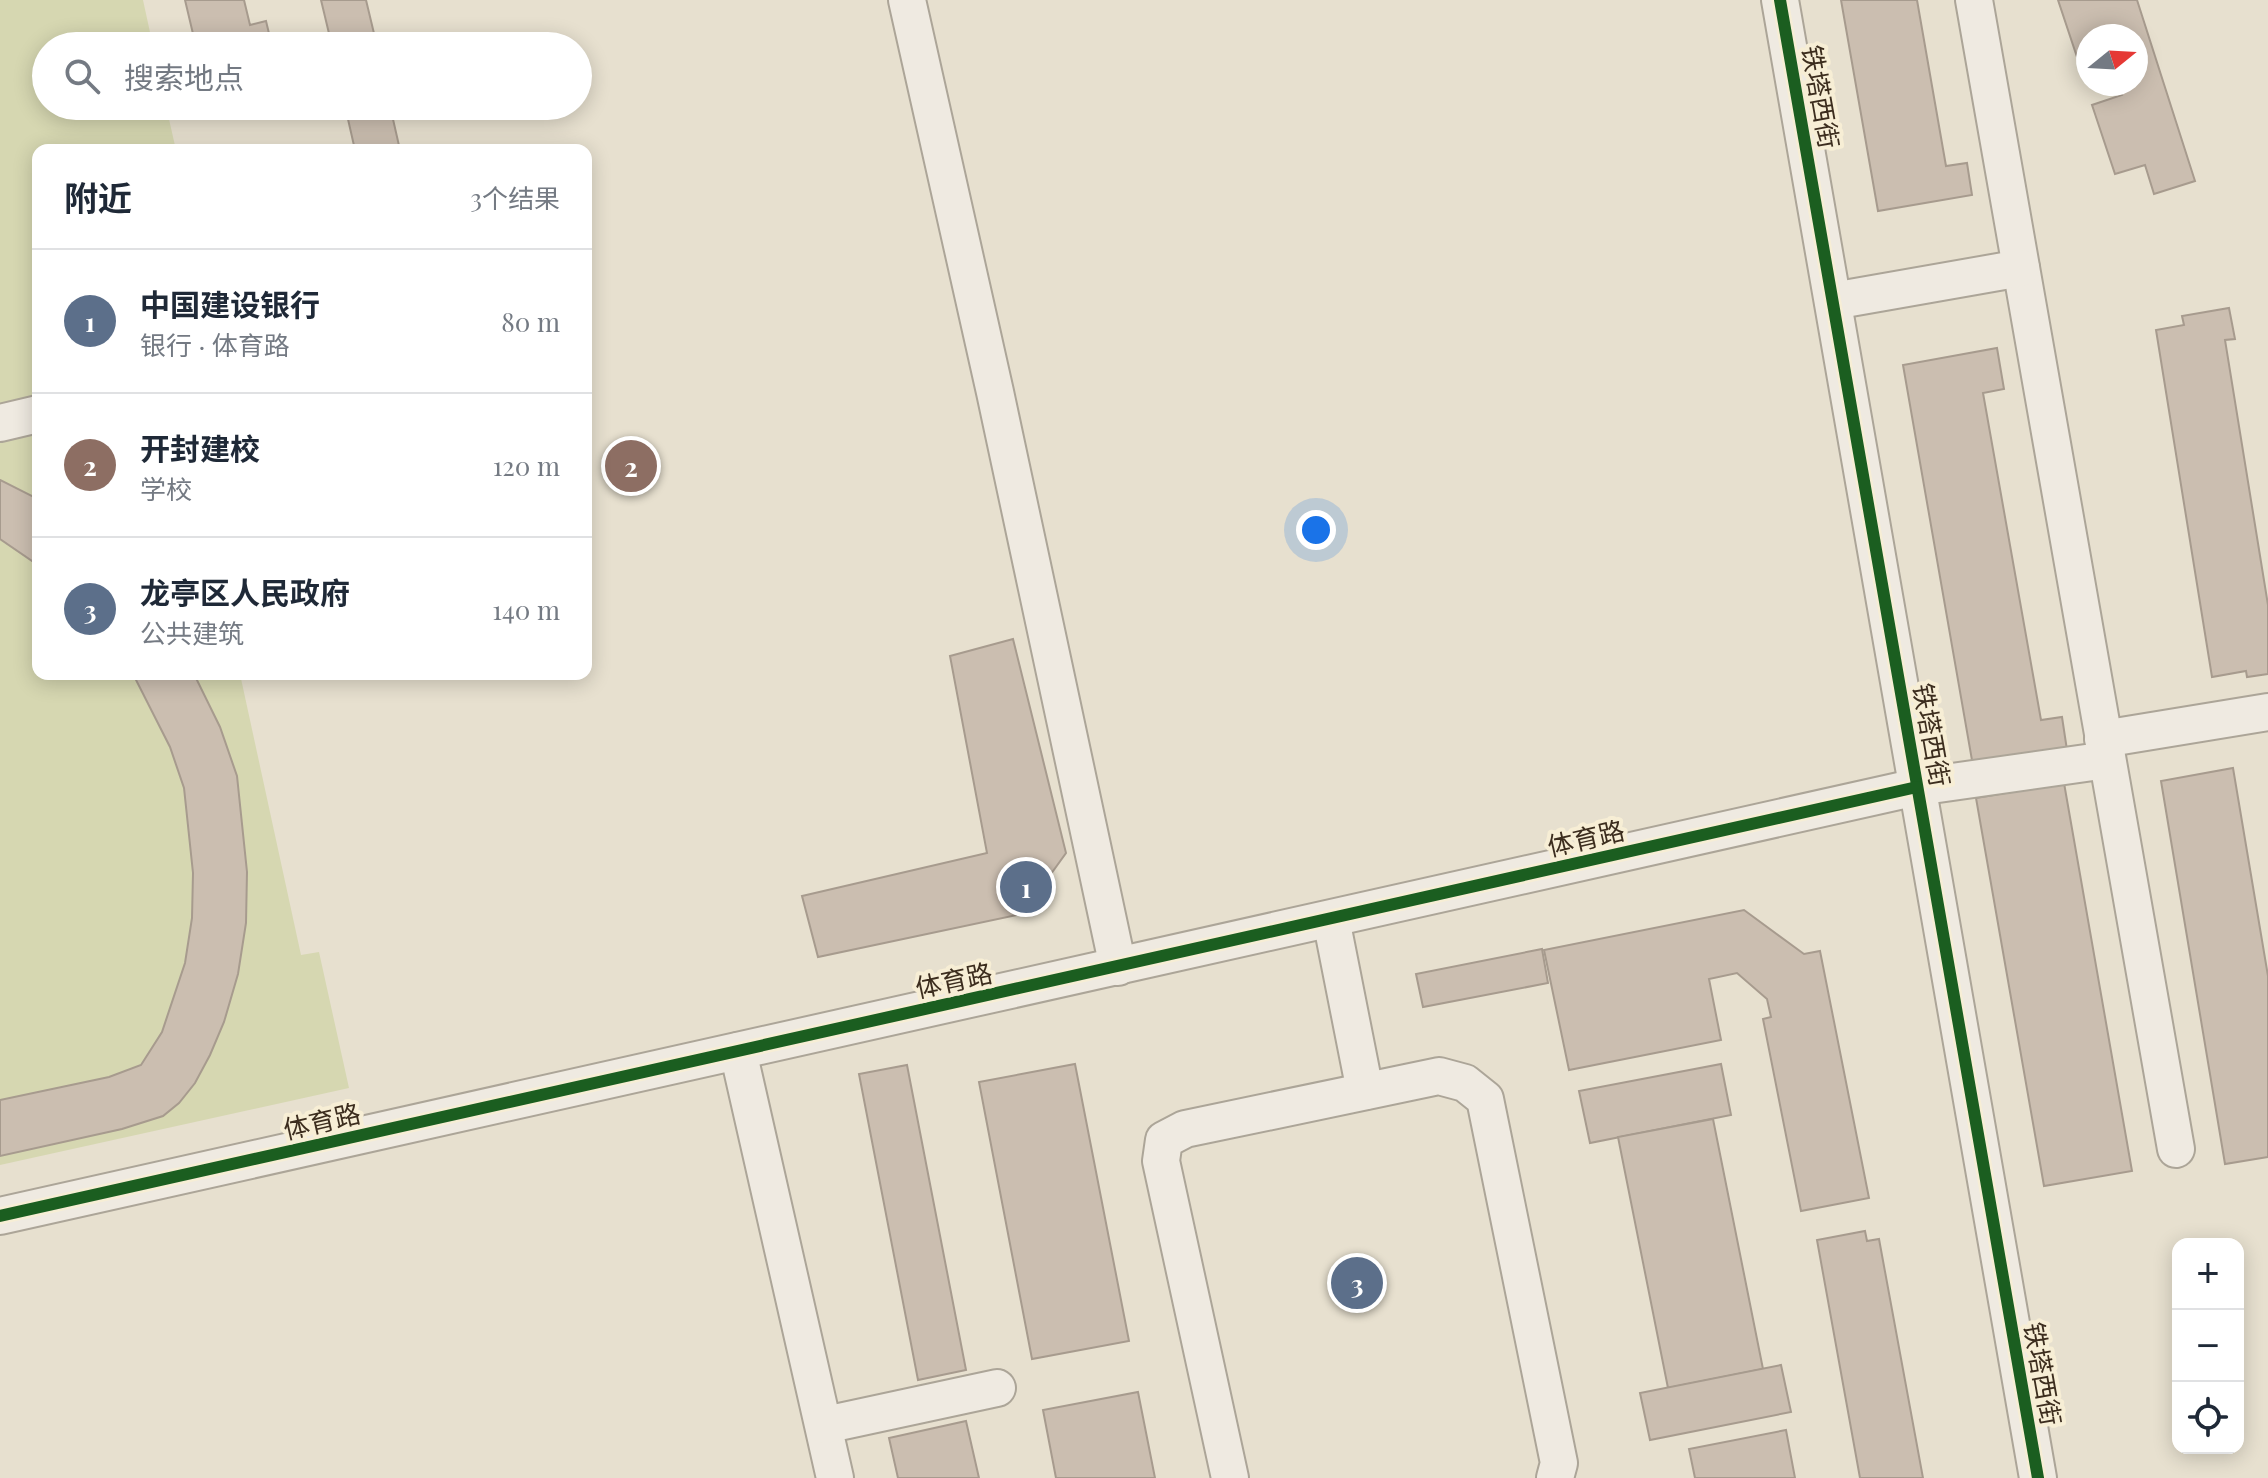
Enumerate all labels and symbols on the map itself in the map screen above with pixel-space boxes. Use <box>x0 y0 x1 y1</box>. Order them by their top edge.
north arrow <box>2076 24 2148 96</box>
street label: 铁塔西街 <box>1795 42 1848 151</box>
pin: 2 <box>605 436 657 496</box>
your location <box>1296 510 1336 550</box>
street label: 铁塔西街 <box>1906 680 1959 789</box>
street label: 体育路 <box>1544 812 1628 863</box>
pin: 1 <box>1000 857 1052 917</box>
street label: 体育路 <box>912 954 995 1005</box>
street label: 体育路 <box>280 1095 364 1146</box>
pin: 3 <box>1331 1253 1383 1313</box>
street label: 铁塔西街 <box>2017 1319 2070 1428</box>

